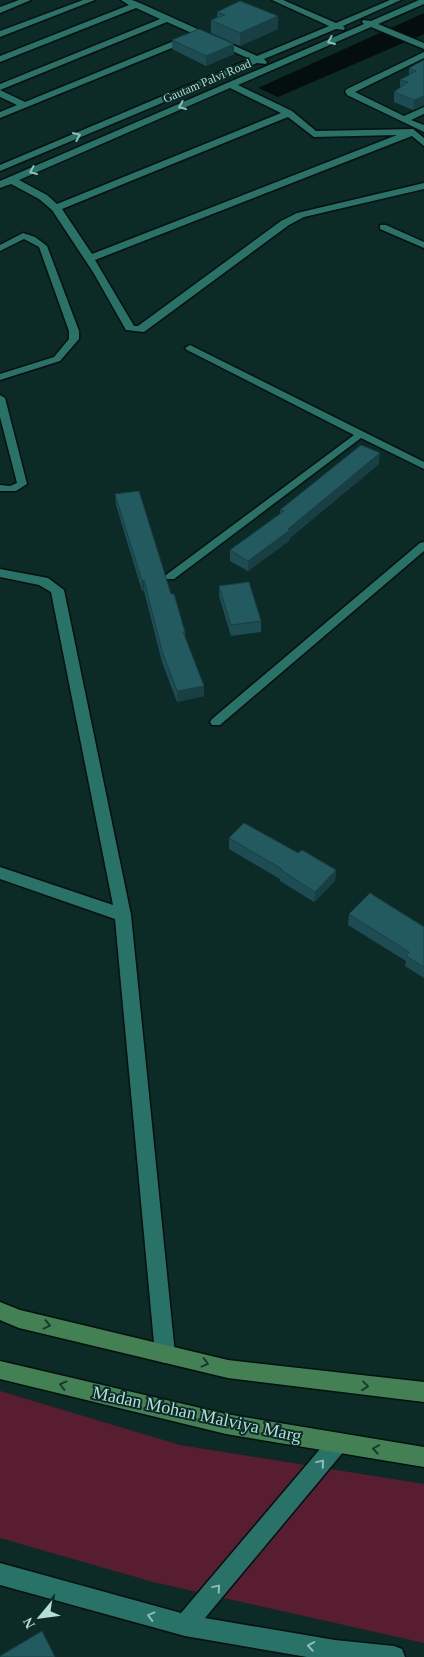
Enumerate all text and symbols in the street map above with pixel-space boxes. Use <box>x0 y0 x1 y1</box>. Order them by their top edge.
one-way arrow <box>327 35 336 46</box>
street label: Gautam Palvi Road <box>161 56 253 106</box>
one-way arrow <box>178 99 187 110</box>
one-way arrow <box>72 131 81 142</box>
one-way arrow <box>29 164 38 175</box>
one-way arrow <box>42 1319 51 1330</box>
one-way arrow <box>200 1357 209 1368</box>
one-way arrow <box>58 1380 67 1391</box>
one-way arrow <box>362 1380 370 1391</box>
street label: Madan Mohan Malviya Marg <box>91 1382 303 1446</box>
one-way arrow <box>371 1445 380 1455</box>
one-way arrow <box>315 1460 324 1469</box>
one-way arrow <box>211 1585 219 1594</box>
north arrow <box>15 1592 65 1642</box>
one-way arrow <box>147 1611 156 1622</box>
text: N <box>20 1615 38 1631</box>
one-way arrow <box>306 1642 315 1652</box>

